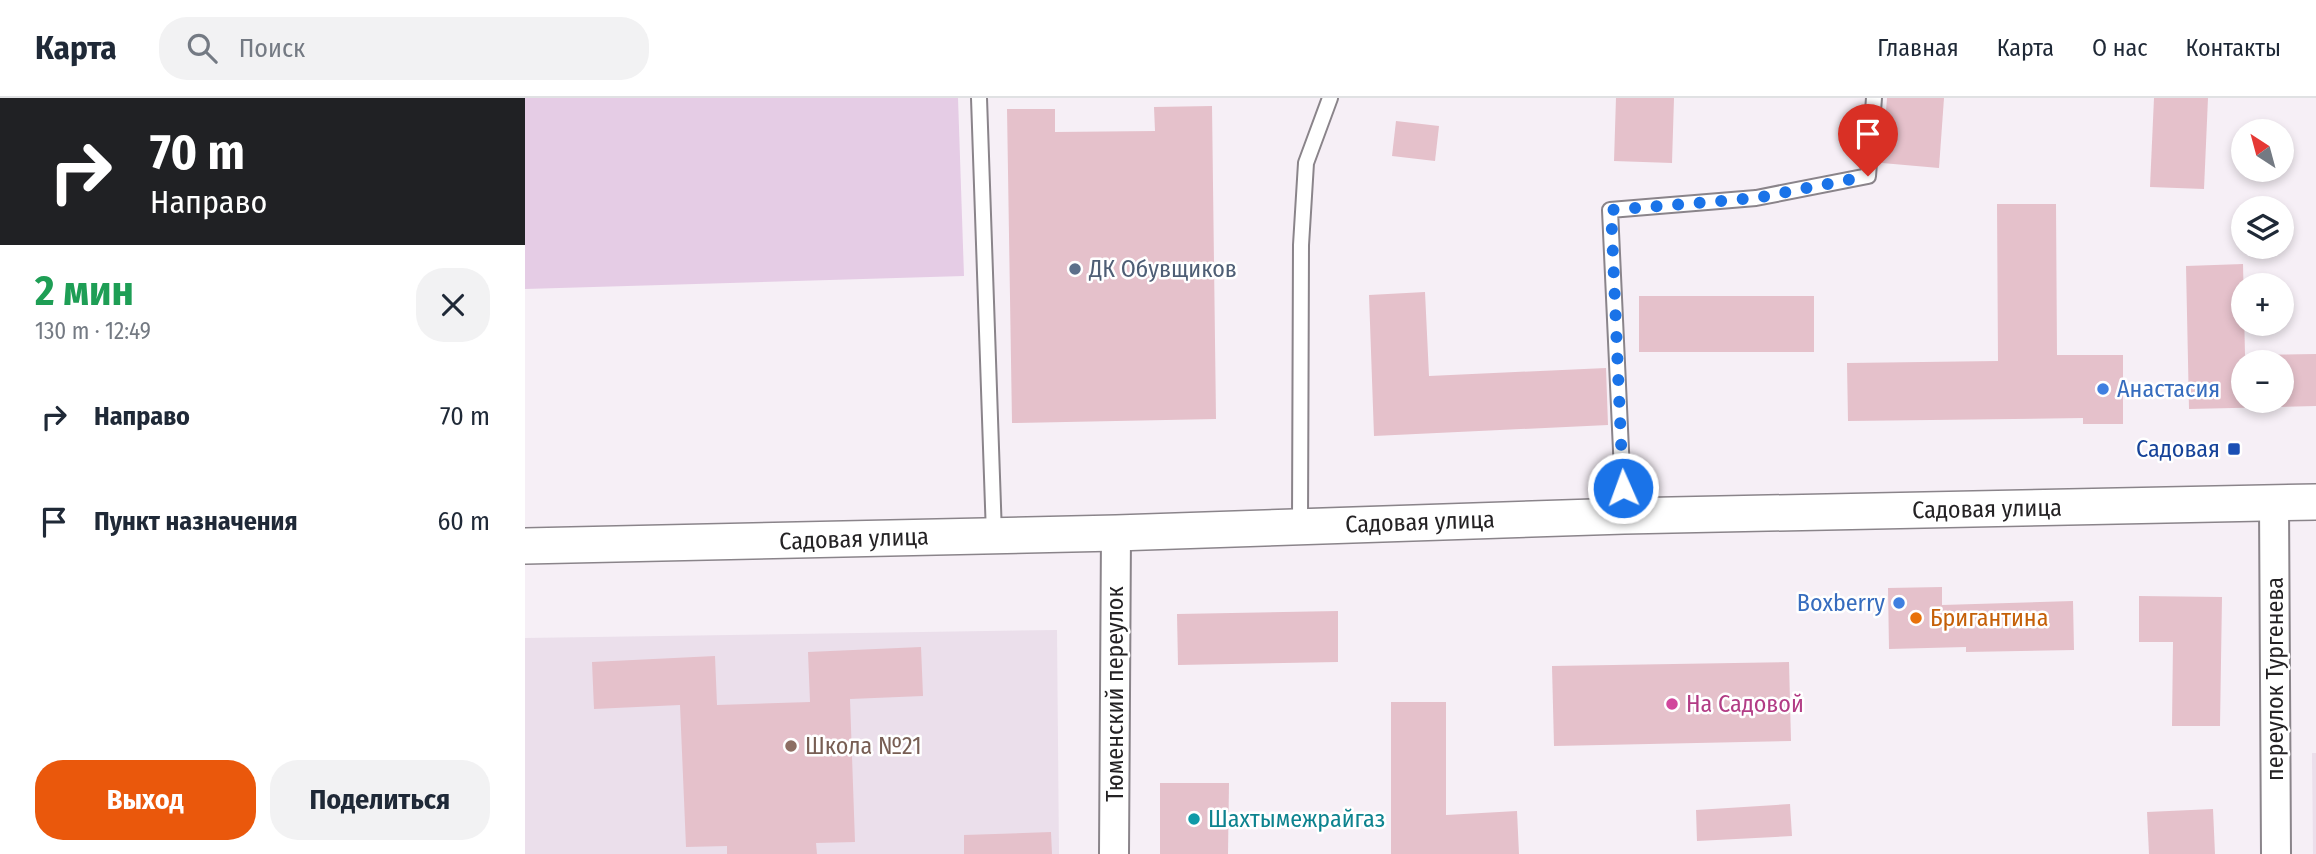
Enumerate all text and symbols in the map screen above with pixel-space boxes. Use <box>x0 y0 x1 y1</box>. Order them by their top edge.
search box <box>159 17 649 80</box>
text: Карта <box>35 28 117 68</box>
icon: search <box>183 29 221 67</box>
text: Поиск <box>239 33 305 64</box>
text: Главная <box>1877 34 1959 62</box>
text: Карта <box>1997 34 2054 62</box>
text: О нас <box>2092 34 2147 62</box>
text: Контакты <box>2185 34 2281 62</box>
pin <box>1838 104 1898 176</box>
icon: arrive <box>1849 115 1887 153</box>
north arrow <box>2231 119 2294 182</box>
map controls <box>2231 119 2294 413</box>
text: 70 m <box>150 123 245 182</box>
icon: right <box>35 126 126 217</box>
text: Направо <box>150 183 267 221</box>
button: layers <box>2231 196 2294 259</box>
place label: ДК Обувщиков <box>1088 255 1237 283</box>
marker: ДК Обувщиков <box>1067 261 1083 277</box>
text: 2 мин <box>35 266 134 316</box>
button: close <box>416 268 490 342</box>
button: + <box>2231 273 2294 336</box>
text: 130 m · 12:49 <box>35 317 151 345</box>
button: − <box>2231 350 2294 413</box>
place label: Анастасия <box>2117 375 2220 403</box>
marker: Анастасия <box>2095 381 2111 397</box>
icon: right <box>35 398 73 436</box>
text: Направо <box>94 401 190 432</box>
text: 70 m <box>440 401 490 432</box>
place label: Садовая <box>2136 435 2220 463</box>
marker: Садовая <box>2226 441 2242 457</box>
position arrow <box>1586 451 1660 525</box>
street label: Садовая улица <box>1912 494 2062 524</box>
icon: arrive <box>35 503 73 541</box>
street label: Садовая улица <box>1345 505 1495 539</box>
text: Пункт назначения <box>94 506 298 537</box>
text: 60 m <box>437 506 490 537</box>
street label: Садовая улица <box>779 522 929 556</box>
street label: переулок Тургенева <box>2261 577 2289 781</box>
street label: Тюменский переулок <box>1101 586 1129 802</box>
place label: Boxberry <box>1797 589 1885 617</box>
marker: Boxberry <box>1891 595 1907 611</box>
place label: Бригантина <box>1930 604 2048 632</box>
marker: Бригантина <box>1908 610 1924 626</box>
place label: На Садовой <box>1686 690 1804 718</box>
marker: На Садовой <box>1664 696 1680 712</box>
place label: Школа №21 <box>805 732 922 760</box>
marker: Школа №21 <box>783 738 799 754</box>
button: Выход <box>35 760 256 840</box>
button: Поделиться <box>270 760 490 840</box>
place label: Шахтымежрайгаз <box>1208 805 1385 833</box>
marker: Шахтымежрайгаз <box>1186 811 1202 827</box>

